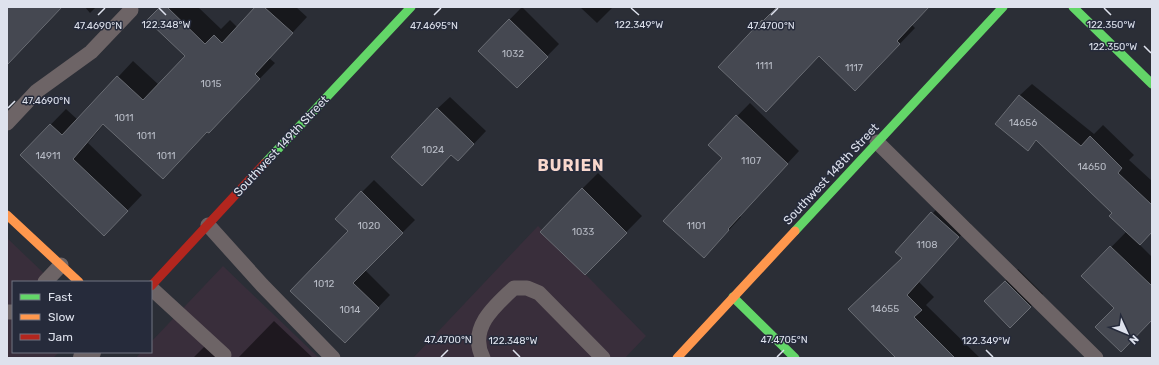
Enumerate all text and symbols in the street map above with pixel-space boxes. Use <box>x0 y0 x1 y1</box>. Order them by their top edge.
text: 122.348°W <box>141 19 191 31</box>
text: 122.349°W <box>615 19 663 31</box>
text: 122.350°W <box>1087 19 1135 31</box>
text: 47.4690°N <box>74 20 122 32</box>
text: 47.4695°N <box>410 20 458 32</box>
text: 47.4700°N <box>747 20 795 32</box>
text: 122.350°W <box>1089 41 1137 53</box>
house number: 1032 <box>502 48 524 60</box>
house number: 1111 <box>755 60 773 72</box>
house number: 1117 <box>845 62 863 74</box>
house number: 1015 <box>201 78 221 90</box>
street label: Southwest 149th Street <box>231 92 332 199</box>
text: 47.4690°N <box>22 95 70 107</box>
house number: 1011 <box>114 112 134 124</box>
house number: 14656 <box>1009 117 1037 129</box>
street label: Southwest 148th Street <box>780 120 882 228</box>
house number: 1011 <box>136 130 156 142</box>
house number: 1024 <box>422 144 444 156</box>
house number: 14911 <box>36 150 60 162</box>
house number: 1011 <box>156 150 176 162</box>
house number: 1107 <box>741 155 761 167</box>
district label: BURIEN <box>538 156 604 175</box>
house number: 14650 <box>1078 161 1106 173</box>
house number: 1020 <box>358 220 380 232</box>
house number: 1101 <box>686 220 706 232</box>
house number: 1033 <box>572 226 594 238</box>
house number: 1108 <box>916 239 938 251</box>
house number: 1012 <box>314 278 335 290</box>
legend <box>12 281 152 353</box>
text: Fast <box>48 290 72 304</box>
house number: 14655 <box>871 303 899 315</box>
house number: 1014 <box>339 304 361 316</box>
text: Slow <box>48 310 75 324</box>
north arrow <box>1107 313 1147 353</box>
text: Jam <box>48 330 73 344</box>
text: N <box>1126 332 1141 347</box>
text: 47.4700°N <box>424 334 472 346</box>
text: 47.4705°N <box>760 334 808 346</box>
text: 122.348°W <box>488 335 538 347</box>
text: 122.349°W <box>962 335 1010 347</box>

